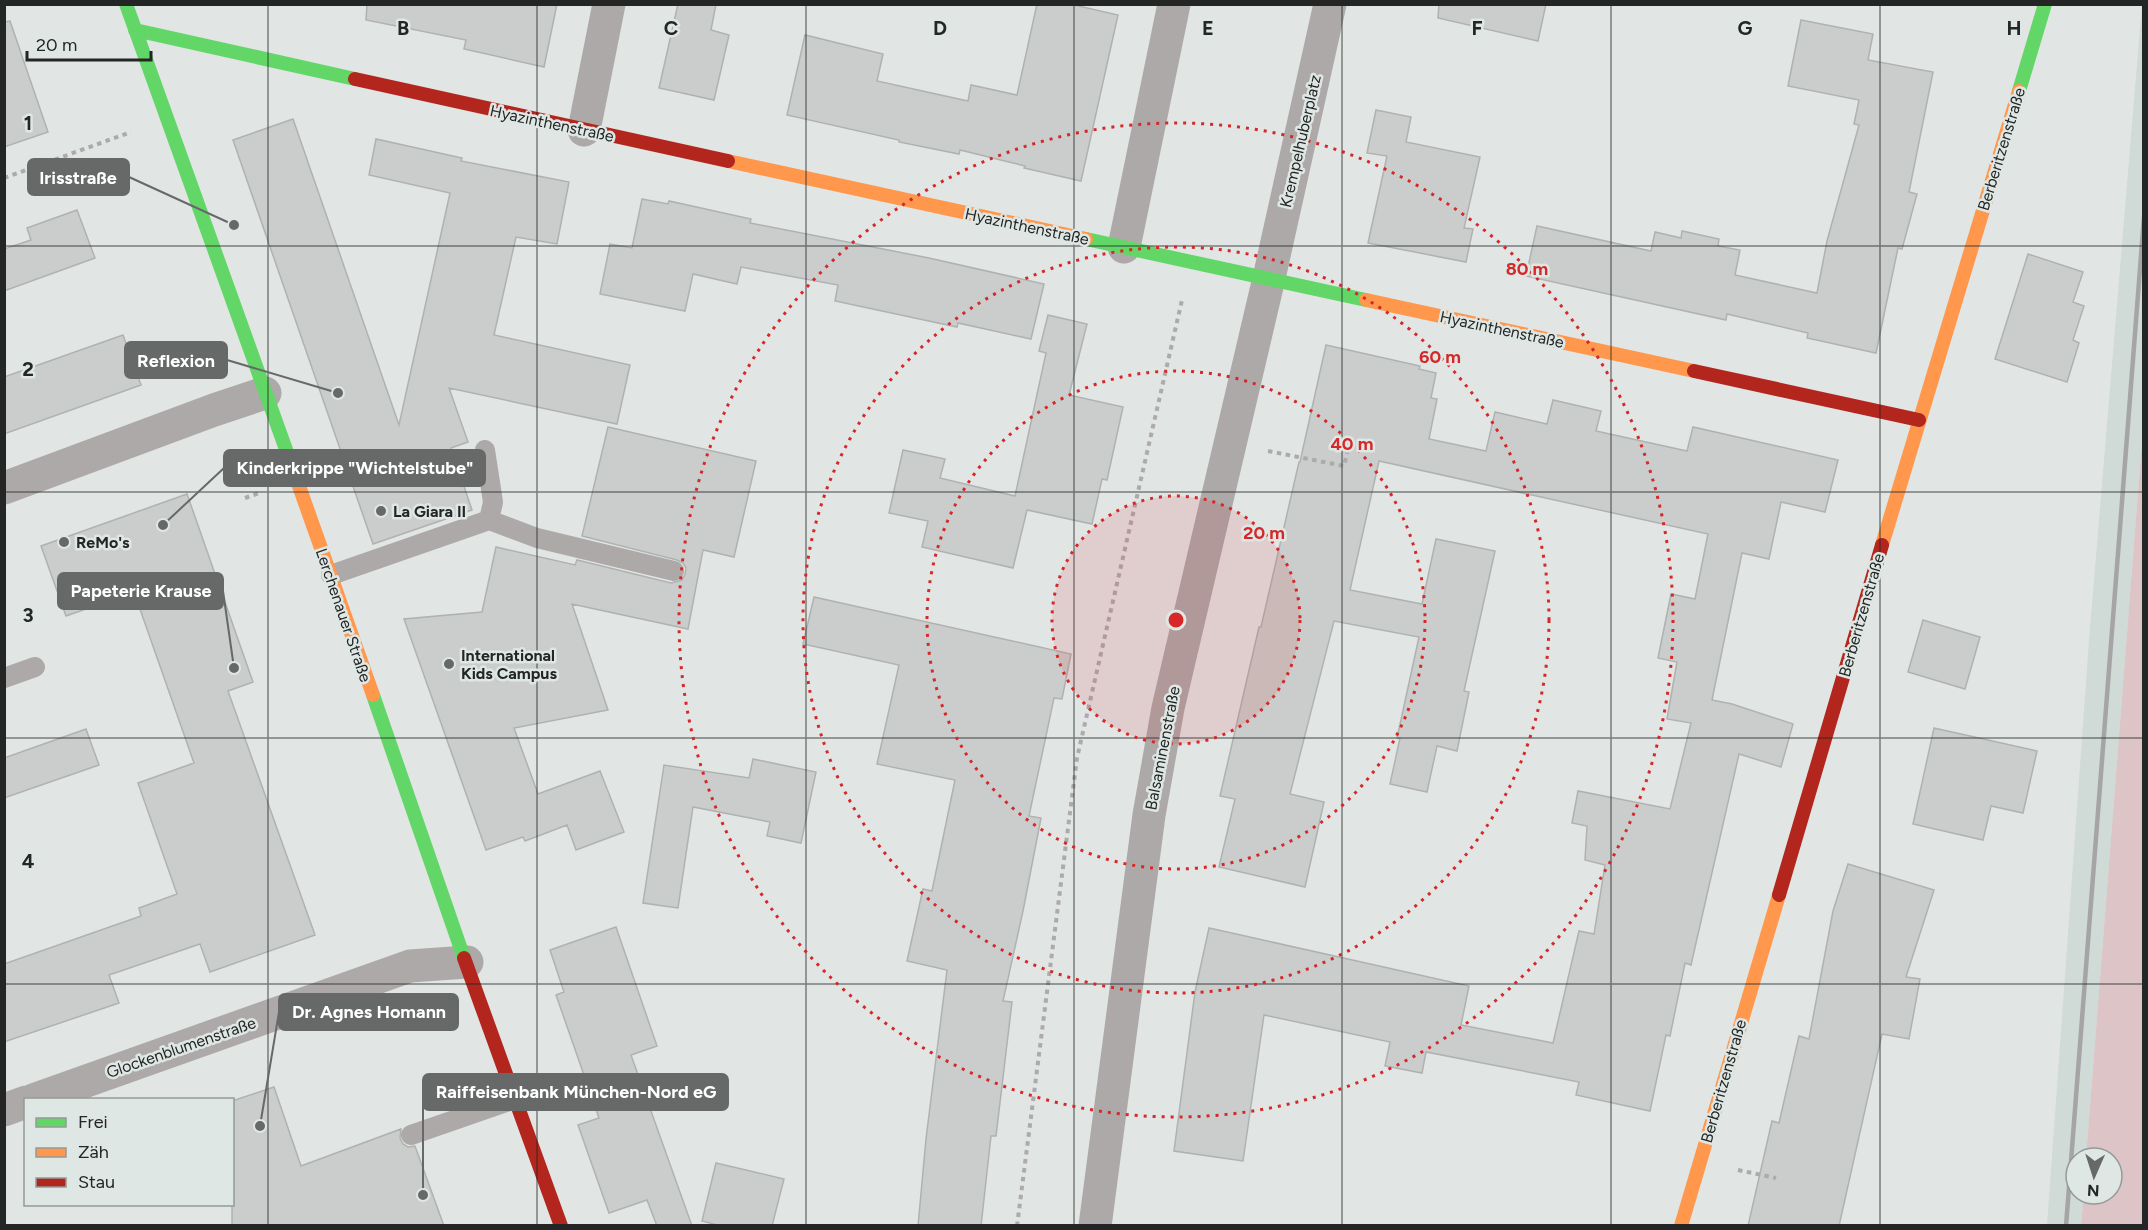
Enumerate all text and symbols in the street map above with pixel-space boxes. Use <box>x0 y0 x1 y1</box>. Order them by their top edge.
text: B <box>397 16 409 40</box>
text: C <box>664 16 678 40</box>
text: D <box>933 16 947 40</box>
text: E <box>1202 16 1214 40</box>
text: F <box>1471 16 1483 40</box>
text: G <box>1738 16 1753 40</box>
text: H <box>2007 16 2022 40</box>
scale bar <box>27 24 152 62</box>
text: 20 m <box>36 34 77 56</box>
street label: Krempelhuberplatz <box>1276 73 1325 209</box>
street label: Berberitzenstraße <box>1974 85 2029 213</box>
street label: Hyazinthenstraße <box>488 101 616 146</box>
text: 1 <box>24 111 32 135</box>
callout: Irisstraße <box>28 159 129 195</box>
text: Irisstraße <box>39 167 117 189</box>
street label: Hyazinthenstraße <box>963 204 1091 249</box>
text: 80 m <box>1506 258 1548 280</box>
street label: Hyazinthenstraße <box>1438 307 1566 352</box>
callout: Reflexion <box>125 342 227 378</box>
text: 60 m <box>1419 346 1461 368</box>
text: Reflexion <box>137 350 215 372</box>
text: 2 <box>22 357 34 381</box>
text: 40 m <box>1330 433 1374 455</box>
callout: Kinderkrippe "Wichtelstube" <box>224 450 485 486</box>
text: Kinderkrippe "Wichtelstube" <box>237 457 473 479</box>
place label: La Giara II <box>393 502 466 521</box>
marker: La Giara II <box>374 504 388 518</box>
text: 20 m <box>1243 522 1285 544</box>
place label: ReMo's <box>76 533 130 552</box>
marker: ReMo's <box>57 535 71 549</box>
street label: Lerchenauer Straße <box>312 546 375 685</box>
street label: Berberitzenstraße <box>1835 551 1888 679</box>
callout: Papeterie Krause <box>58 573 223 609</box>
text: Papeterie Krause <box>71 580 211 602</box>
text: 3 <box>22 603 34 627</box>
centre of rings <box>1166 610 1186 630</box>
place label: International Kids Campus <box>461 646 557 683</box>
marker: International Kids Campus <box>442 657 456 671</box>
street label: Balsaminenstraße <box>1141 684 1184 812</box>
text: 4 <box>22 849 35 873</box>
callout: Dr. Agnes Homann <box>279 994 458 1030</box>
text: Dr. Agnes Homann <box>292 1001 446 1023</box>
street label: Glockenblumenstraße <box>104 1013 259 1082</box>
street label: Berberitzenstraße <box>1697 1017 1750 1145</box>
callout: Raiffeisenbank München-Nord eG <box>423 1074 728 1110</box>
text: Raiffeisenbank München-Nord eG <box>436 1081 716 1103</box>
legend <box>24 1098 234 1206</box>
text: Frei <box>78 1111 108 1133</box>
text: Zäh <box>78 1141 109 1163</box>
north arrow <box>2064 1146 2124 1206</box>
text: Stau <box>78 1171 115 1193</box>
text: N <box>2087 1181 2100 1200</box>

